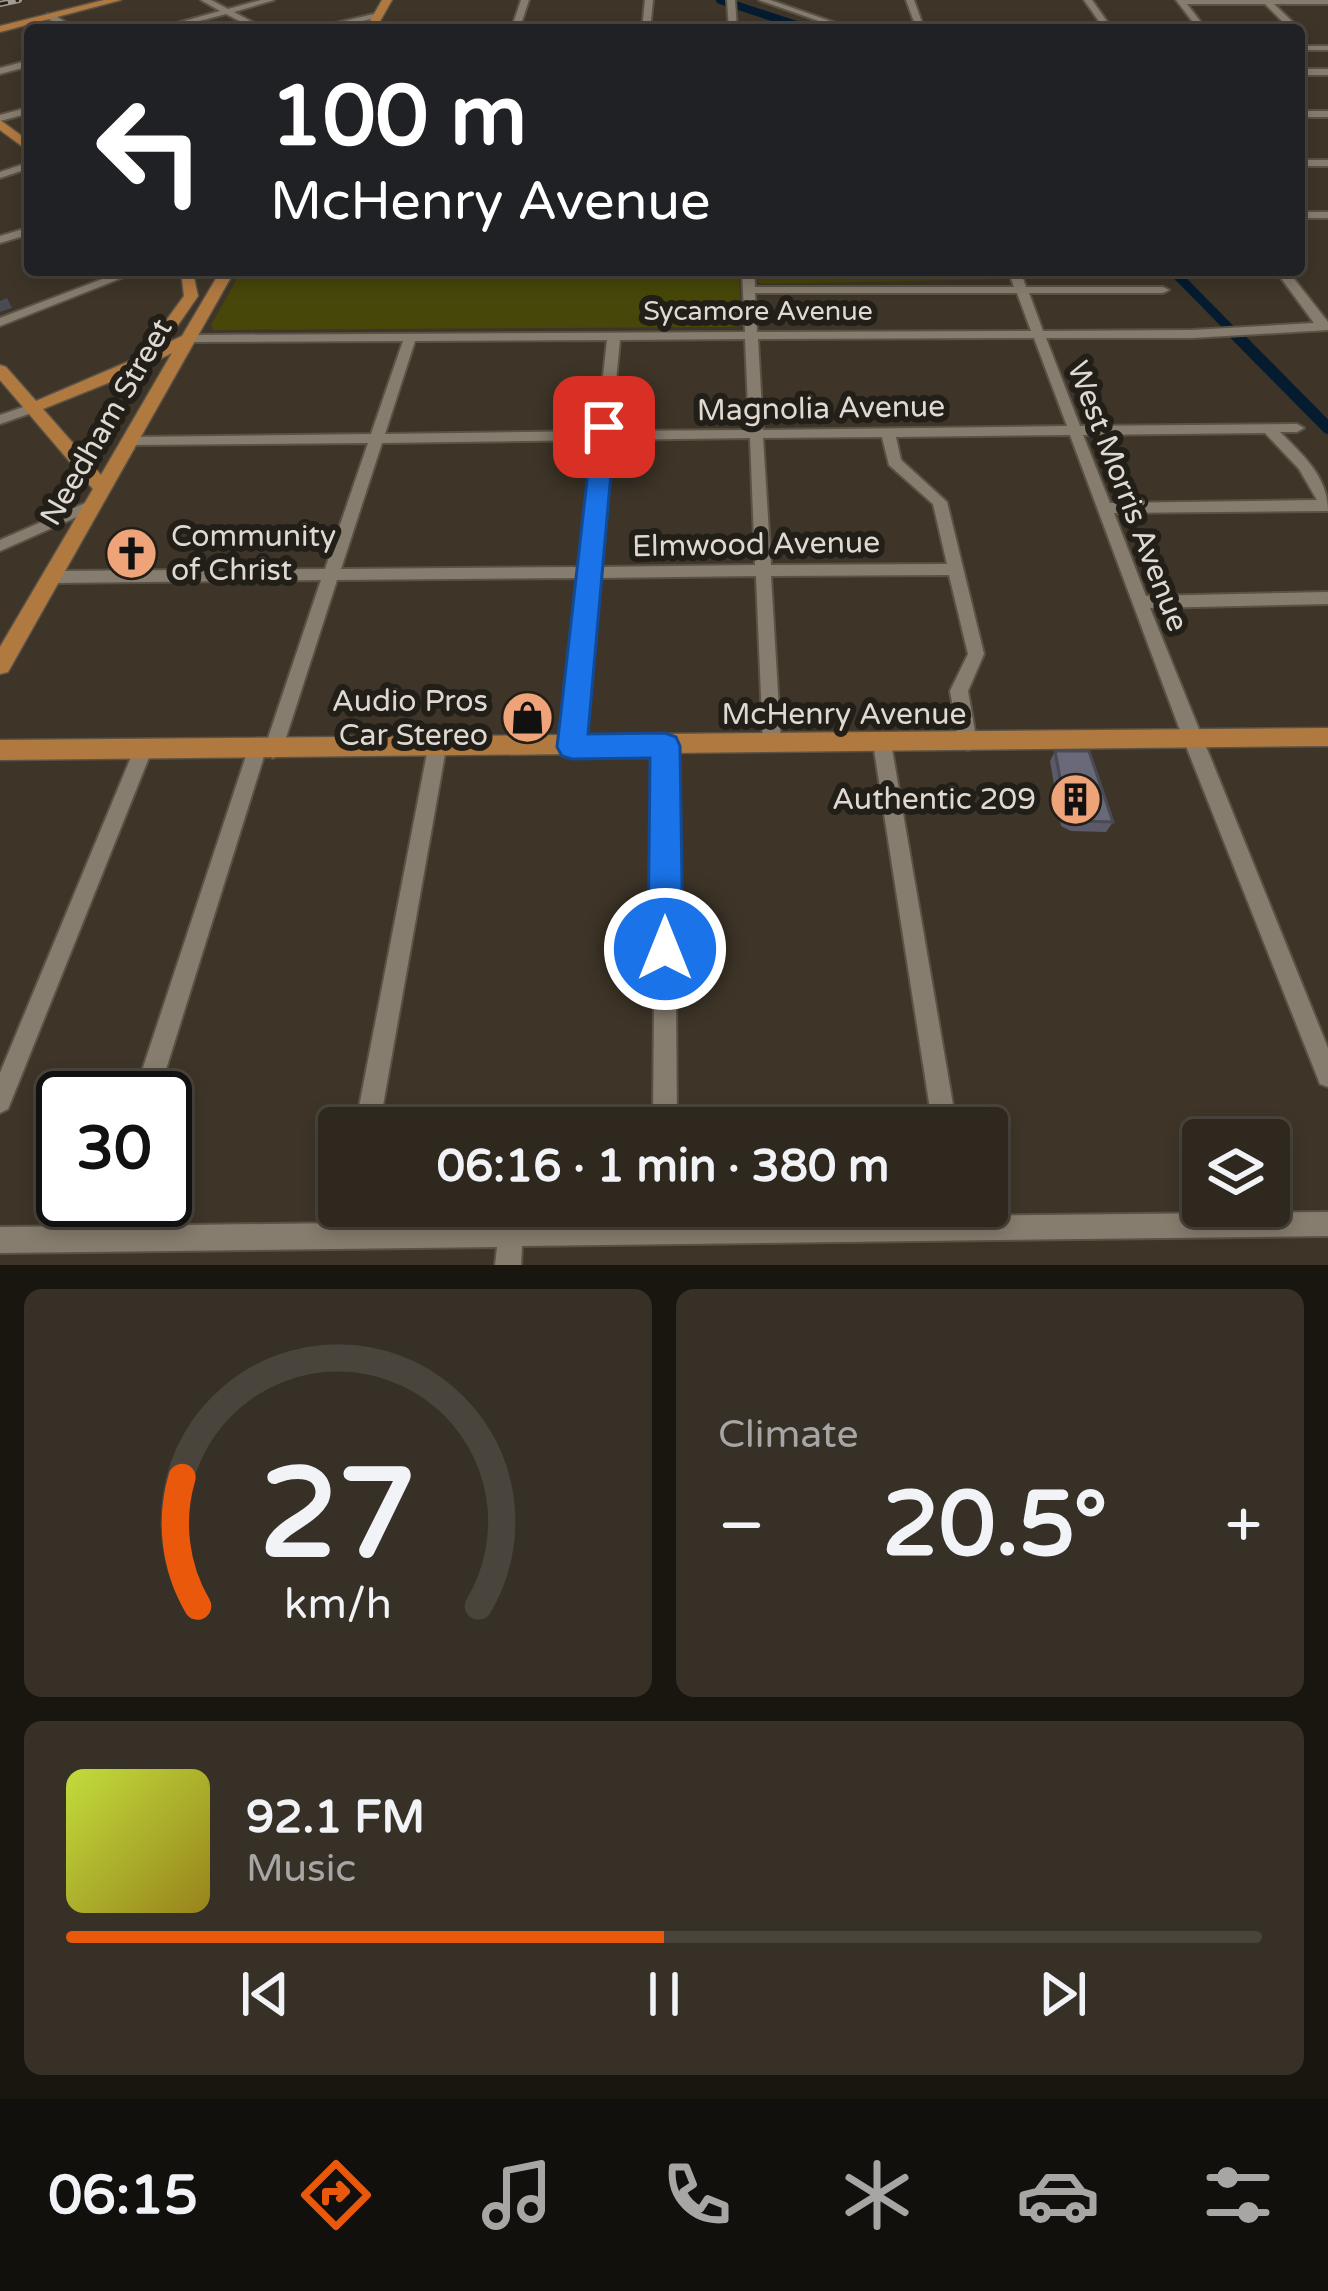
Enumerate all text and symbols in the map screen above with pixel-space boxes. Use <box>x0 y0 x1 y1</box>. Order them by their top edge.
text: 100 m <box>270 67 527 168</box>
icon: left <box>72 72 228 228</box>
text: McHenry Avenue <box>270 169 711 234</box>
street label: Sycamore Avenue <box>643 295 873 328</box>
street label: Needham Street <box>32 312 181 532</box>
street label: West Morris Avenue <box>1059 356 1196 636</box>
pin <box>553 376 655 478</box>
street label: Magnolia Avenue <box>697 388 945 429</box>
icon: arrive <box>571 394 637 460</box>
place label: Community of Christ <box>171 518 336 589</box>
street label: Elmwood Avenue <box>632 524 880 565</box>
church icon: Community of Christ <box>104 525 160 581</box>
place label: Audio Pros Car Stereo <box>332 683 488 754</box>
shop icon: Audio Pros Car Stereo <box>499 690 555 746</box>
street label: McHenry Avenue <box>722 696 966 733</box>
building icon: Authentic 209 <box>1047 771 1103 827</box>
place label: Authentic 209 <box>832 781 1036 818</box>
position arrow <box>602 886 728 1012</box>
speed limit sign: 30 <box>36 1071 192 1227</box>
map controls <box>1182 1119 1290 1227</box>
button: layers <box>1182 1119 1290 1227</box>
text: 06:16 · 1 min · 380 m <box>437 1140 889 1194</box>
text: Climate <box>718 1411 858 1458</box>
text: 27 <box>260 1440 416 1591</box>
text: 20.5° <box>882 1471 1108 1580</box>
text: − <box>718 1486 765 1566</box>
text: + <box>1225 1486 1262 1566</box>
text: km/h <box>284 1579 392 1630</box>
text: 92.1 FM <box>246 1791 425 1845</box>
text: Music <box>246 1845 356 1892</box>
icon: previous <box>232 1961 298 2027</box>
icon: pause <box>631 1961 697 2027</box>
icon: next <box>1030 1961 1096 2027</box>
icon: directions <box>294 2153 378 2237</box>
icon: music <box>475 2153 559 2237</box>
icon: phone <box>655 2153 739 2237</box>
icon: climate <box>835 2153 919 2237</box>
icon: car <box>1016 2153 1100 2237</box>
icon: filters <box>1196 2153 1280 2237</box>
text: 06:15 <box>48 2163 198 2228</box>

